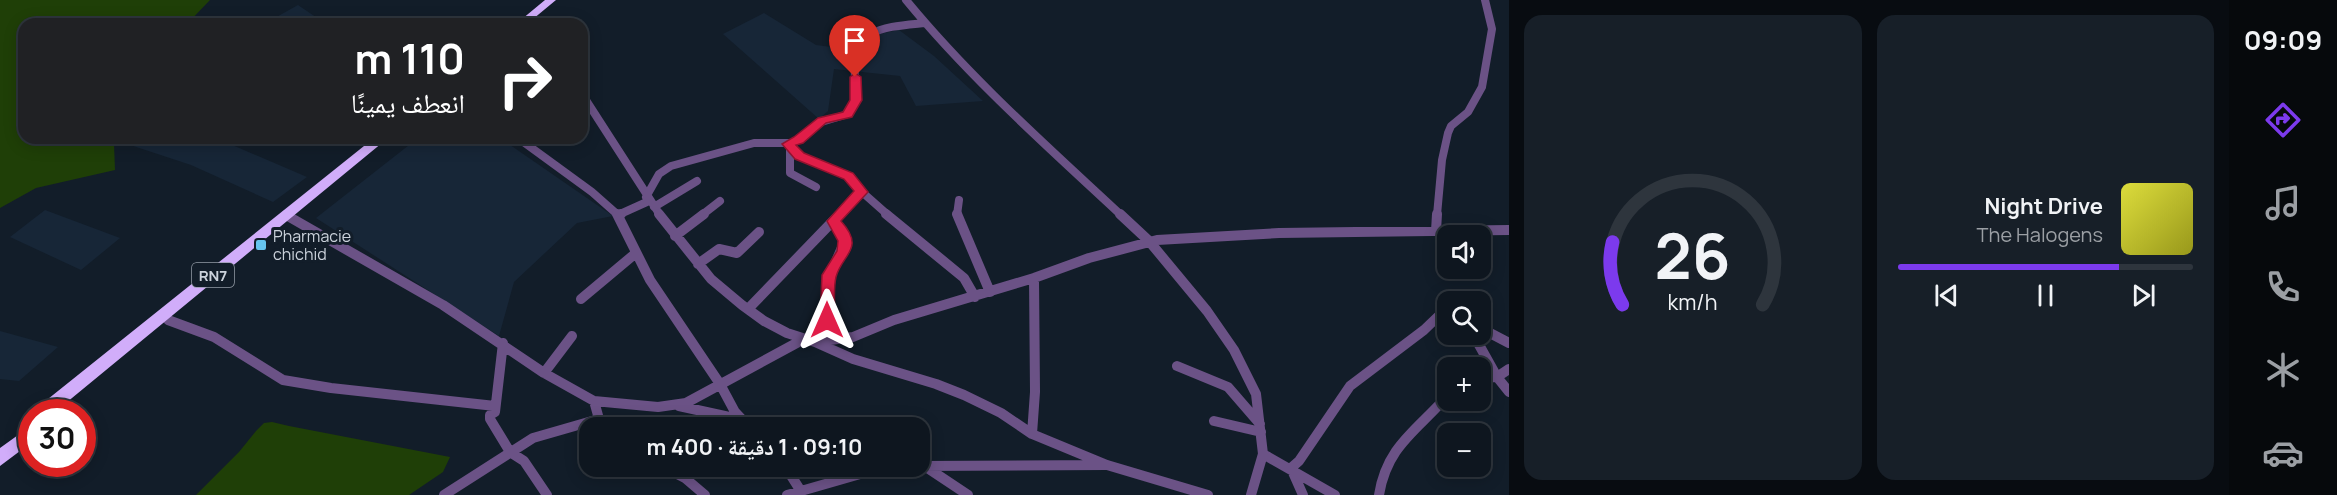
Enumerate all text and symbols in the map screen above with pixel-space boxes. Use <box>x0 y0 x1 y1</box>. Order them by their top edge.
pin <box>829 15 880 77</box>
text: 09:09 <box>2244 21 2322 58</box>
icon: arrive <box>838 24 871 57</box>
text: 110 m <box>354 29 465 87</box>
icon: right <box>486 42 564 120</box>
text: انعطف يمينًا <box>351 84 465 121</box>
icon: directions <box>2262 99 2304 141</box>
icon: music <box>2262 182 2304 224</box>
text: Night Drive <box>1984 191 2103 221</box>
text: 26 <box>1655 212 1731 298</box>
text: The Halogens <box>1977 221 2103 248</box>
place label: Pharmacie chichid <box>273 225 351 265</box>
map controls <box>1437 225 1491 477</box>
button: sound <box>1437 225 1491 279</box>
marker: Pharmacie chichid <box>254 238 268 252</box>
road number: RN7 <box>192 263 234 287</box>
icon: phone <box>2262 266 2304 308</box>
icon: previous <box>1930 279 1963 312</box>
icon: pause <box>2029 279 2062 312</box>
icon: next <box>2127 279 2160 312</box>
text: km/h <box>1668 287 1718 316</box>
position arrow <box>795 288 859 352</box>
button: search <box>1437 291 1491 345</box>
icon: climate <box>2262 349 2304 391</box>
button: + <box>1437 357 1491 411</box>
speed limit sign: 30 <box>18 399 96 477</box>
button: − <box>1437 423 1491 477</box>
text: 09:10 · 1 دقيقة · 400 m <box>647 432 862 462</box>
icon: car <box>2262 432 2304 474</box>

